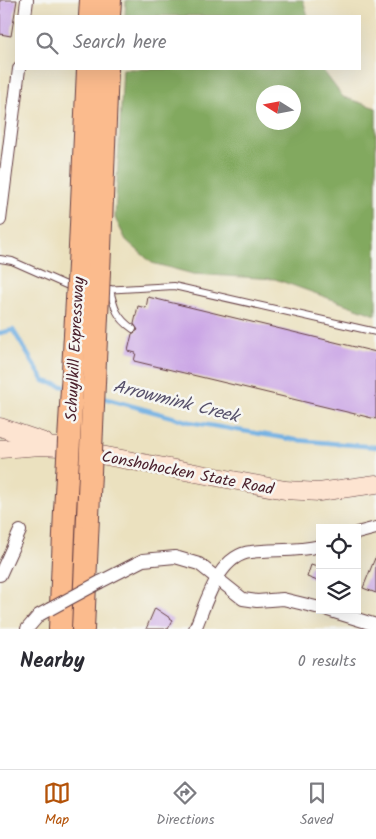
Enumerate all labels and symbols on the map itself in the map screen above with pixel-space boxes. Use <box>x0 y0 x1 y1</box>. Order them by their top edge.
north arrow <box>256 85 301 130</box>
street label: Schuylkill Expressway <box>59 276 92 422</box>
water label: Arrowmink Creek <box>110 373 244 433</box>
street label: Conshohocken State Road <box>100 445 277 503</box>

